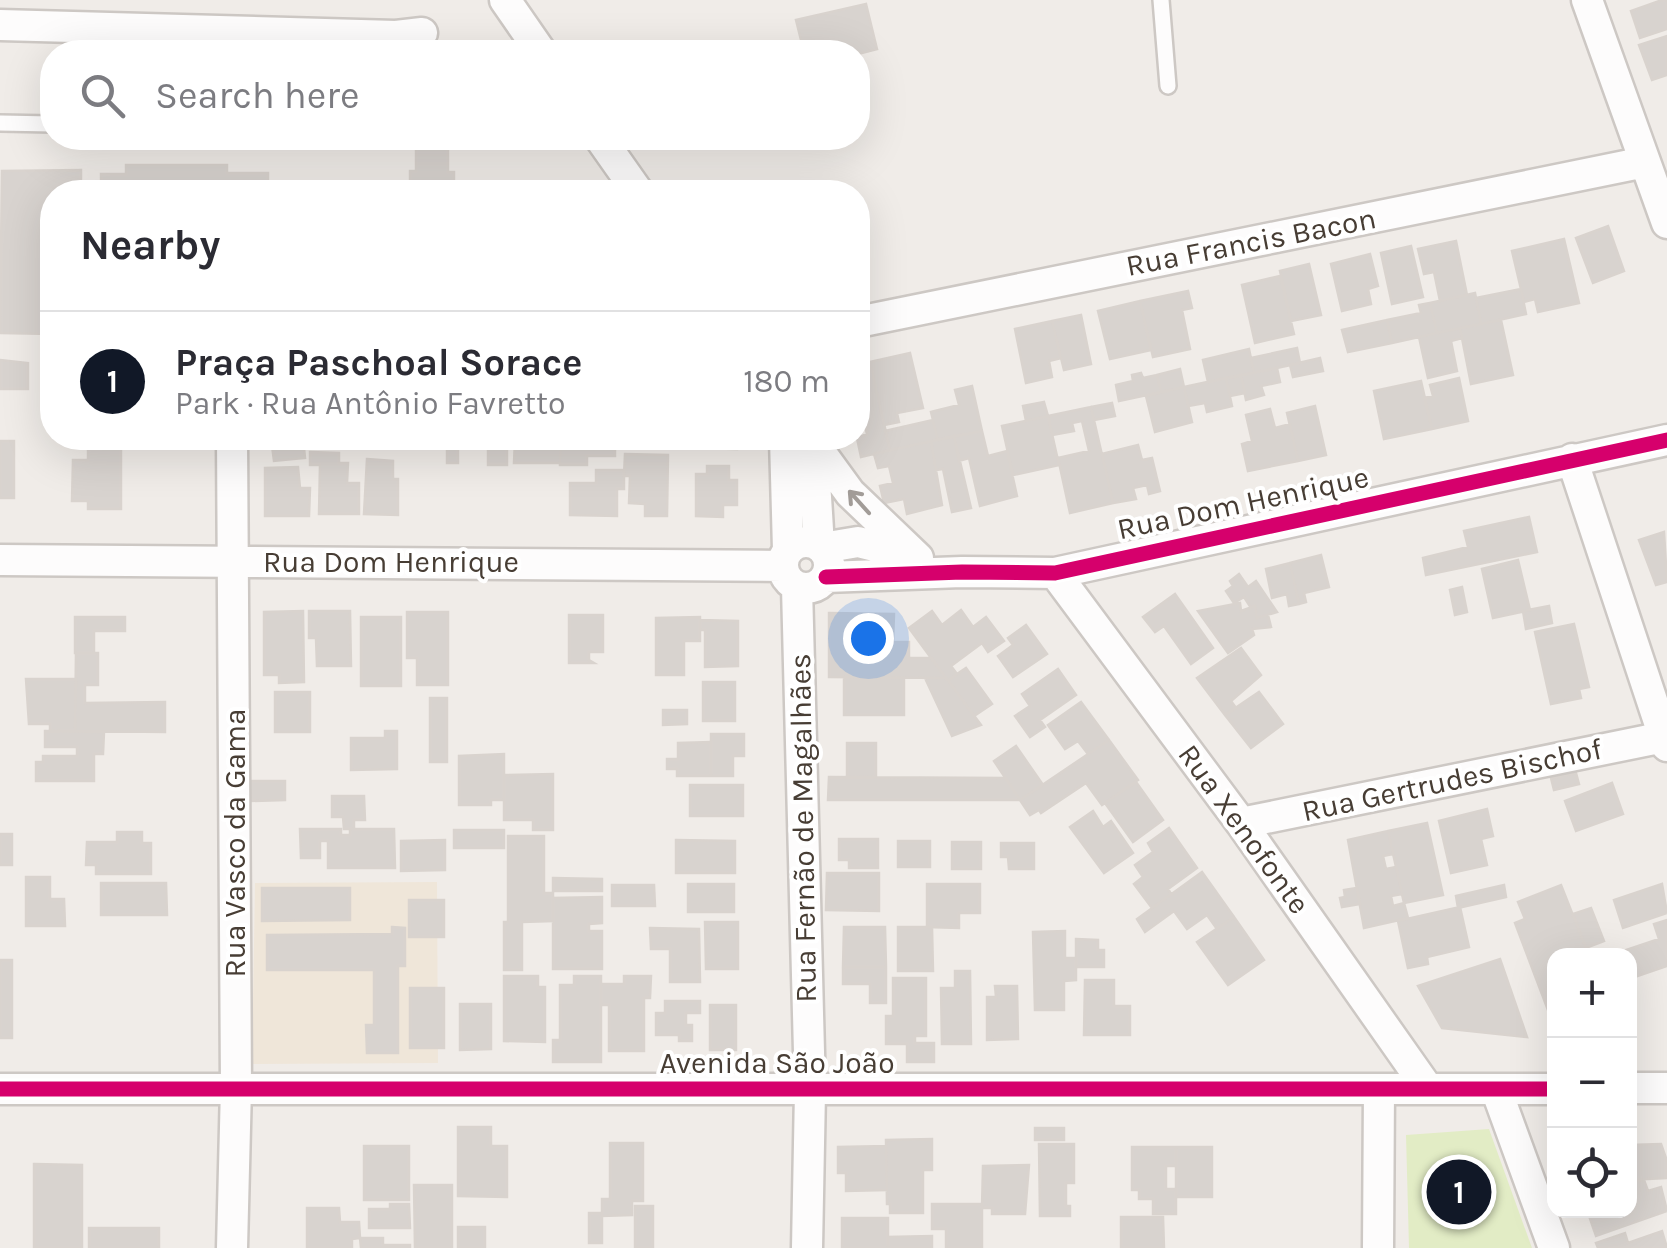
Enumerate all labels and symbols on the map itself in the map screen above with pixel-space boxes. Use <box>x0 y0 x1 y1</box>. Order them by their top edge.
street label: Rua Francis Bacon <box>1123 200 1379 284</box>
street label: Rua Dom Henrique <box>1114 459 1372 547</box>
one-way arrow <box>848 490 871 515</box>
street label: Rua Dom Henrique <box>263 544 519 580</box>
your location <box>843 613 894 664</box>
street label: Rua Fernão de Magalhães <box>782 653 824 1003</box>
street label: Rua Vasco da Gama <box>217 708 253 978</box>
street label: Rua Gertrudes Bischof <box>1299 730 1606 829</box>
street label: Rua Xenofonte <box>1170 737 1318 921</box>
street label: Avenida São João <box>659 1045 895 1081</box>
pin: 1 <box>1426 1154 1492 1230</box>

